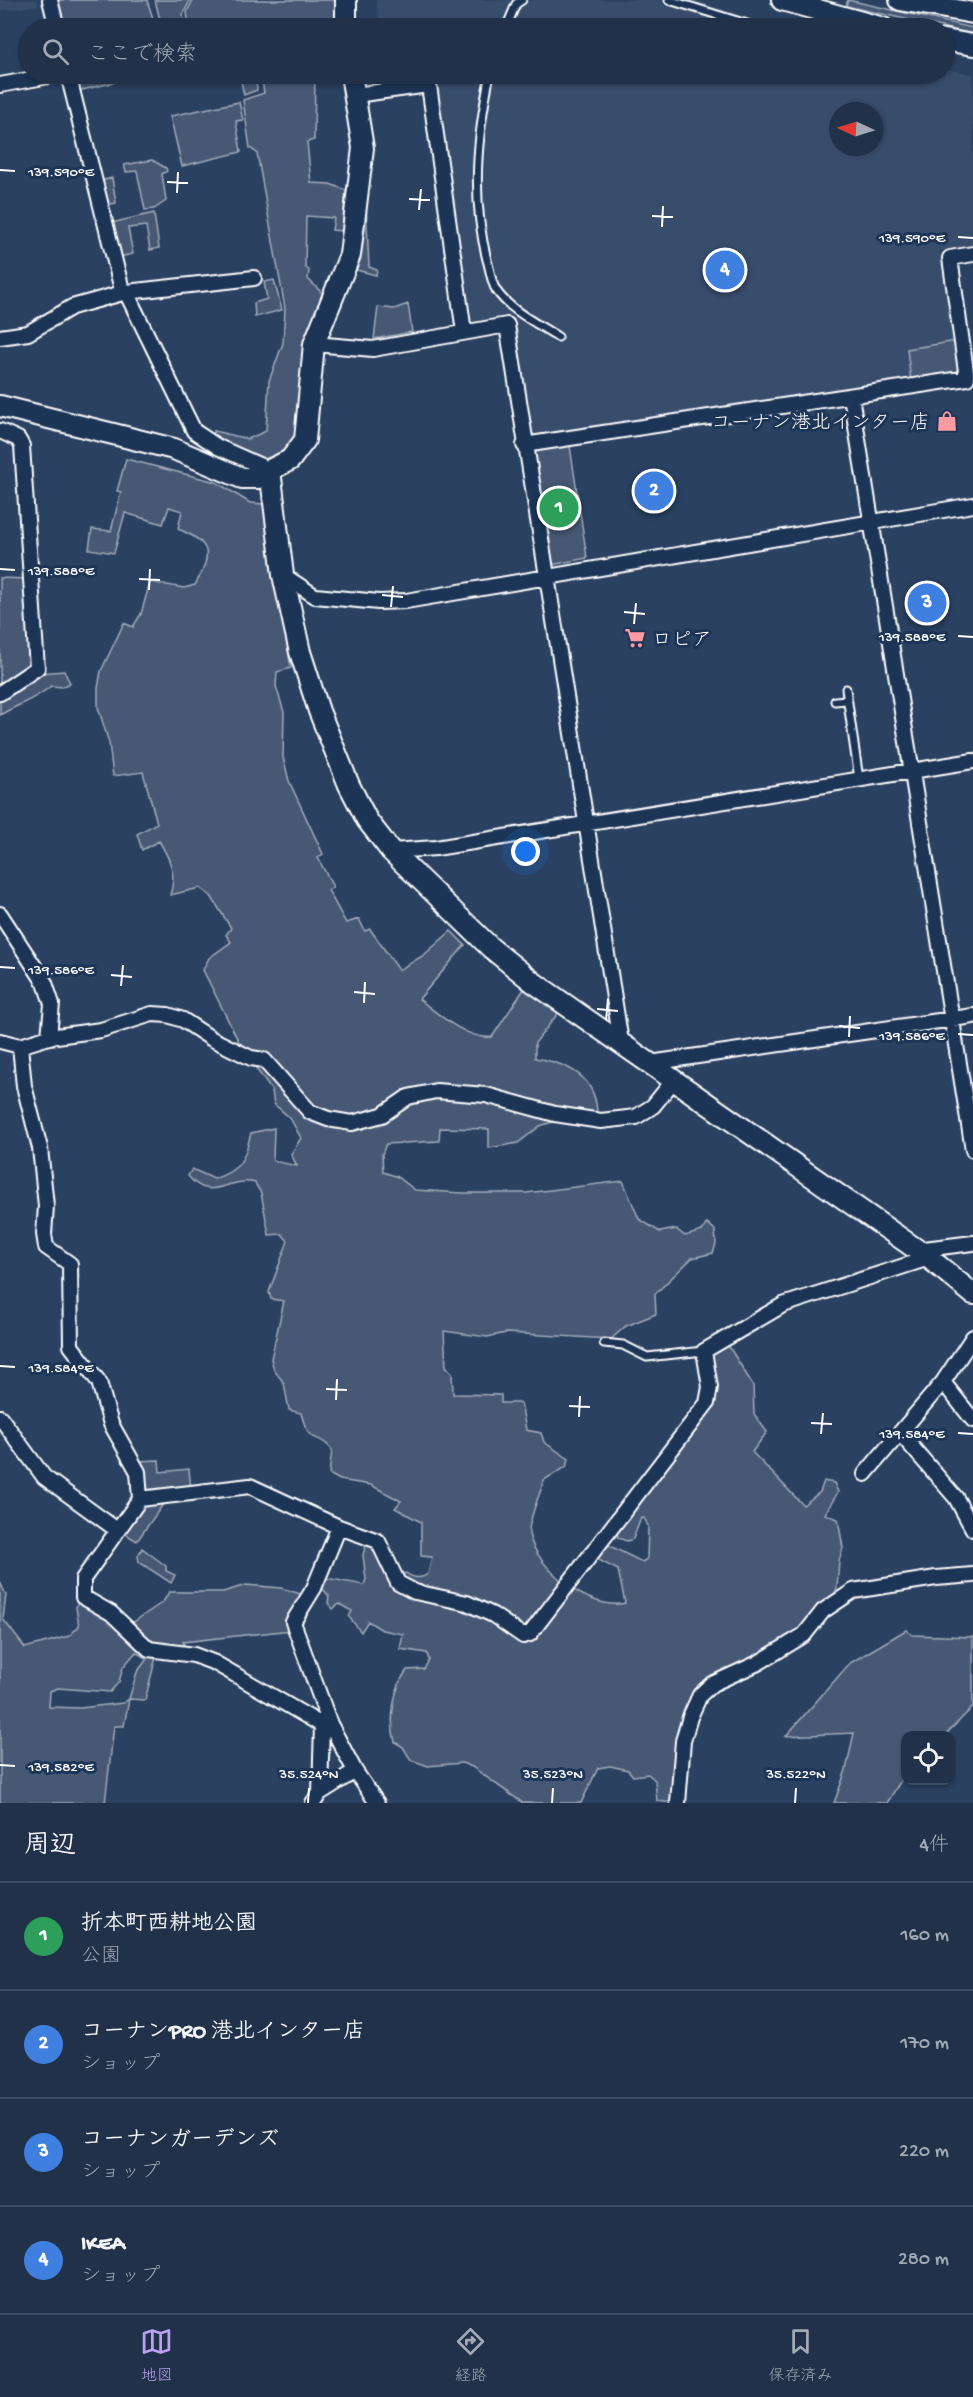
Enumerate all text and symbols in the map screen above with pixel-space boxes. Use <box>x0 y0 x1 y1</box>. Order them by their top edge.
search box <box>18 18 955 84</box>
icon: search <box>39 35 72 68</box>
text: ここで検索 <box>87 43 197 69</box>
north arrow <box>829 102 883 156</box>
text: 139.590°E <box>27 164 95 182</box>
text: 139.590°E <box>878 230 946 248</box>
pin: 4 <box>706 248 744 292</box>
shop icon: コーナン港北インター店 <box>935 409 959 433</box>
place label: コーナン港北インター店 <box>711 411 930 436</box>
pin: 2 <box>634 468 674 514</box>
pin: 1 <box>540 486 578 530</box>
text: 139.588°E <box>27 563 95 581</box>
pin: 3 <box>908 580 946 626</box>
supermarket icon: ロピア <box>623 626 647 650</box>
text: 139.588°E <box>878 629 946 647</box>
place label: ロピア <box>652 630 712 653</box>
your location <box>511 837 540 866</box>
text: 139.586°E <box>27 962 95 980</box>
text: 139.586°E <box>878 1028 946 1046</box>
text: 139.584°E <box>27 1360 94 1378</box>
text: 139.584°E <box>878 1426 945 1444</box>
map controls <box>901 1731 955 1785</box>
button: locate <box>901 1731 955 1785</box>
text: 139.582°E <box>27 1759 94 1777</box>
text: 35.524°N <box>278 1766 339 1784</box>
text: 35.523°N <box>522 1766 583 1784</box>
text: 35.522°N <box>765 1766 826 1784</box>
text: 周辺 <box>24 1832 76 1863</box>
text: 4件 <box>920 1835 949 1858</box>
text: 折本町西耕地公園 <box>81 1912 257 1938</box>
text: 1 <box>39 1925 48 1948</box>
text: 160 m <box>900 1925 949 1948</box>
text: 公園 <box>81 1946 121 1969</box>
text: コーナンPRO 港北インター店 <box>81 2020 365 2046</box>
text: 2 <box>39 2033 48 2056</box>
text: 170 m <box>900 2033 949 2056</box>
text: ショップ <box>81 2054 160 2077</box>
text: コーナンガーデンズ <box>81 2128 279 2154</box>
text: 3 <box>38 2141 49 2164</box>
text: 220 m <box>899 2141 949 2164</box>
text: ショップ <box>81 2162 160 2185</box>
text: IKEA <box>81 2232 125 2258</box>
text: 4 <box>39 2249 48 2272</box>
text: 280 m <box>898 2249 949 2272</box>
text: ショップ <box>81 2266 160 2289</box>
tab: 地図 <box>140 2325 173 2387</box>
tab: 経路 <box>454 2325 487 2387</box>
tab: 保存済み <box>768 2325 832 2387</box>

